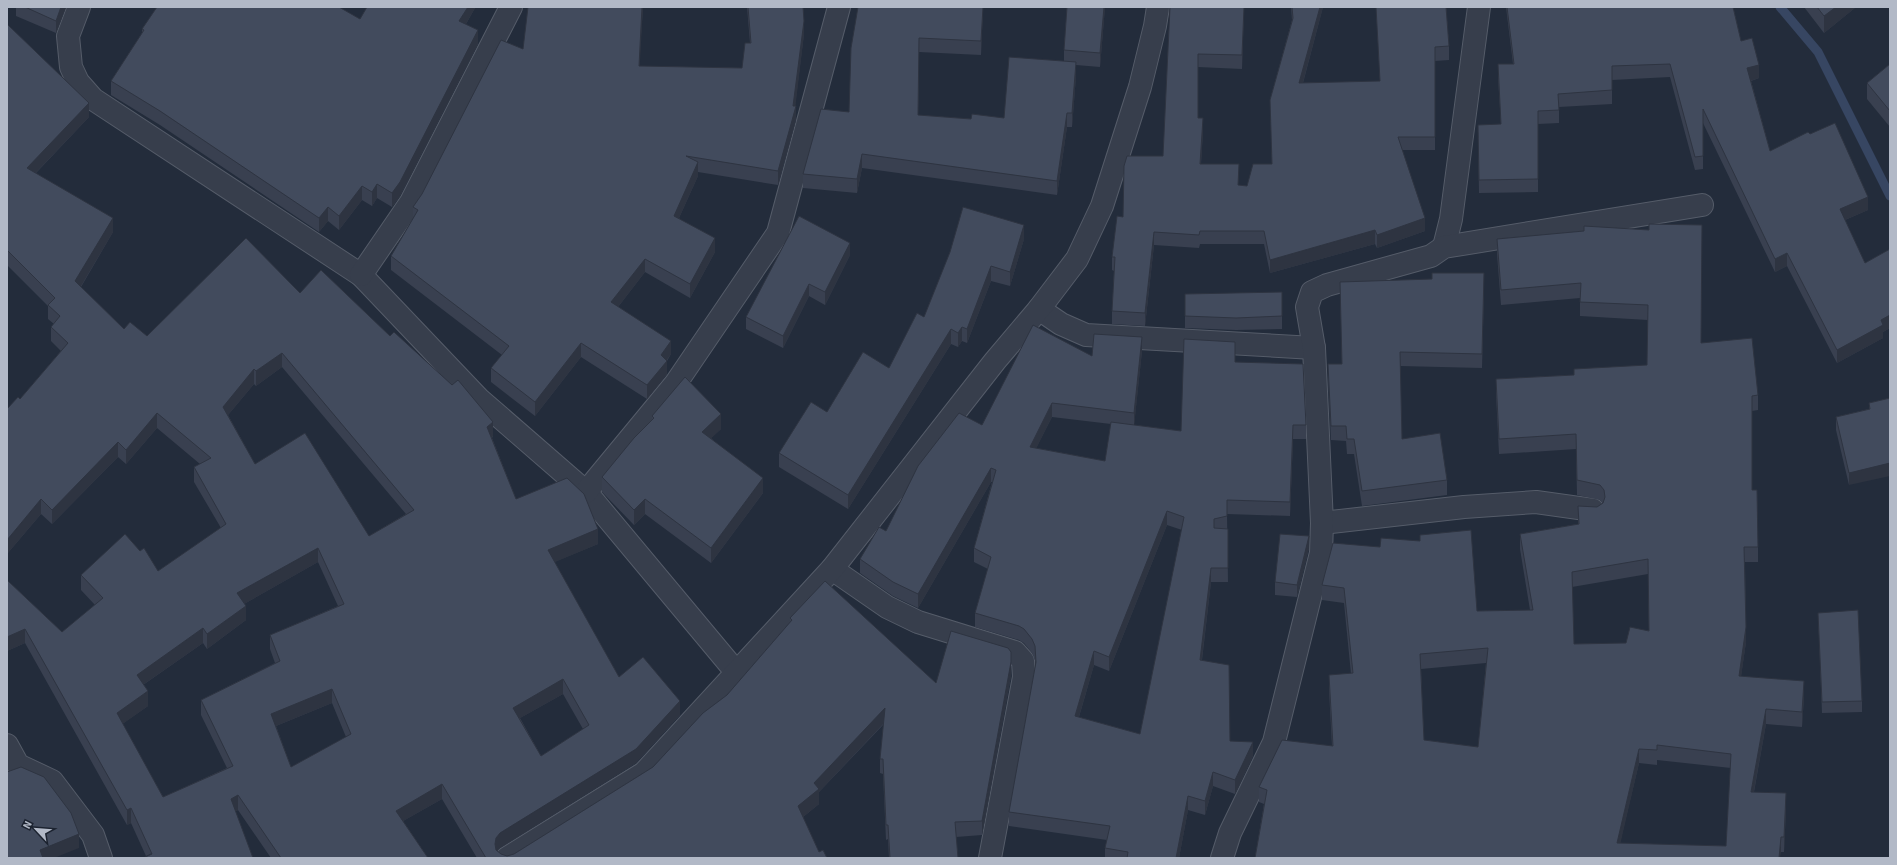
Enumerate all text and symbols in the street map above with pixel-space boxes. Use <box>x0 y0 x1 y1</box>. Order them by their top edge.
north arrow <box>16 809 56 849</box>
text: N <box>19 818 36 831</box>

